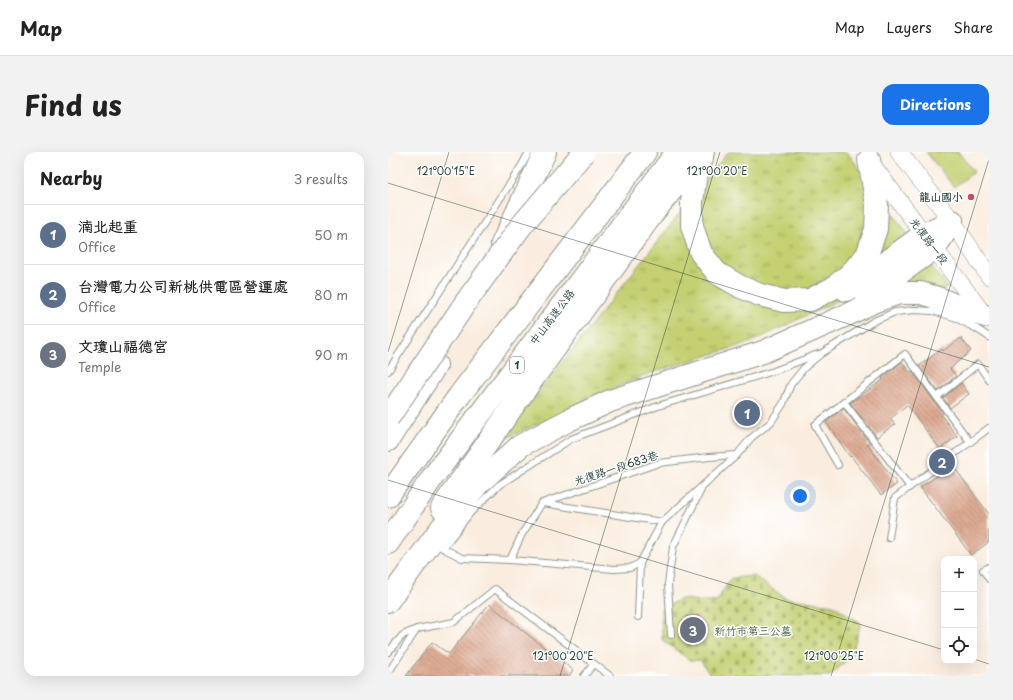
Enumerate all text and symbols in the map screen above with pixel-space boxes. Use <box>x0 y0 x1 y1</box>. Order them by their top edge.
text: Map <box>20 14 62 42</box>
text: Map <box>835 17 865 38</box>
text: Layers <box>887 17 932 38</box>
text: Share <box>954 17 993 38</box>
text: Find us <box>24 83 122 126</box>
button: Directions <box>882 84 989 125</box>
text: 121°00'15"E <box>417 163 475 178</box>
text: 121°00'20"E <box>686 163 748 178</box>
text: Nearby <box>40 165 102 191</box>
text: 3 results <box>294 169 348 188</box>
place label: 龍山國小 <box>919 188 963 205</box>
marker: 龍山國小 <box>966 192 976 202</box>
text: 湳北起重 <box>78 214 138 237</box>
street label: 光復路一段 <box>906 214 953 268</box>
text: 1 <box>50 225 56 244</box>
text: 50 m <box>314 225 348 244</box>
text: Office <box>78 237 116 256</box>
text: 台灣電力公司新桃供電區營運處 <box>78 274 288 297</box>
text: 2 <box>48 285 58 304</box>
text: 80 m <box>314 285 348 304</box>
street label: 中山高速公路 <box>525 285 578 348</box>
text: Office <box>78 297 116 316</box>
text: 文瓊山福德宫 <box>78 334 168 357</box>
text: 3 <box>49 345 57 364</box>
text: 90 m <box>315 345 348 364</box>
text: Temple <box>78 357 121 376</box>
road number: 1 <box>510 357 524 373</box>
pin: 1 <box>734 398 760 428</box>
street label: 光復路一段683巷 <box>572 446 660 489</box>
pin: 2 <box>929 447 955 477</box>
your location <box>790 486 810 506</box>
map controls <box>941 556 977 664</box>
button: + <box>941 556 977 592</box>
button: − <box>941 592 977 628</box>
pin: 3 <box>680 615 706 645</box>
park label: 新竹市第三公墓 <box>715 622 792 639</box>
button: locate <box>941 628 977 664</box>
text: 121°00'20"E <box>532 648 594 663</box>
text: 121°00'25"E <box>804 648 864 663</box>

